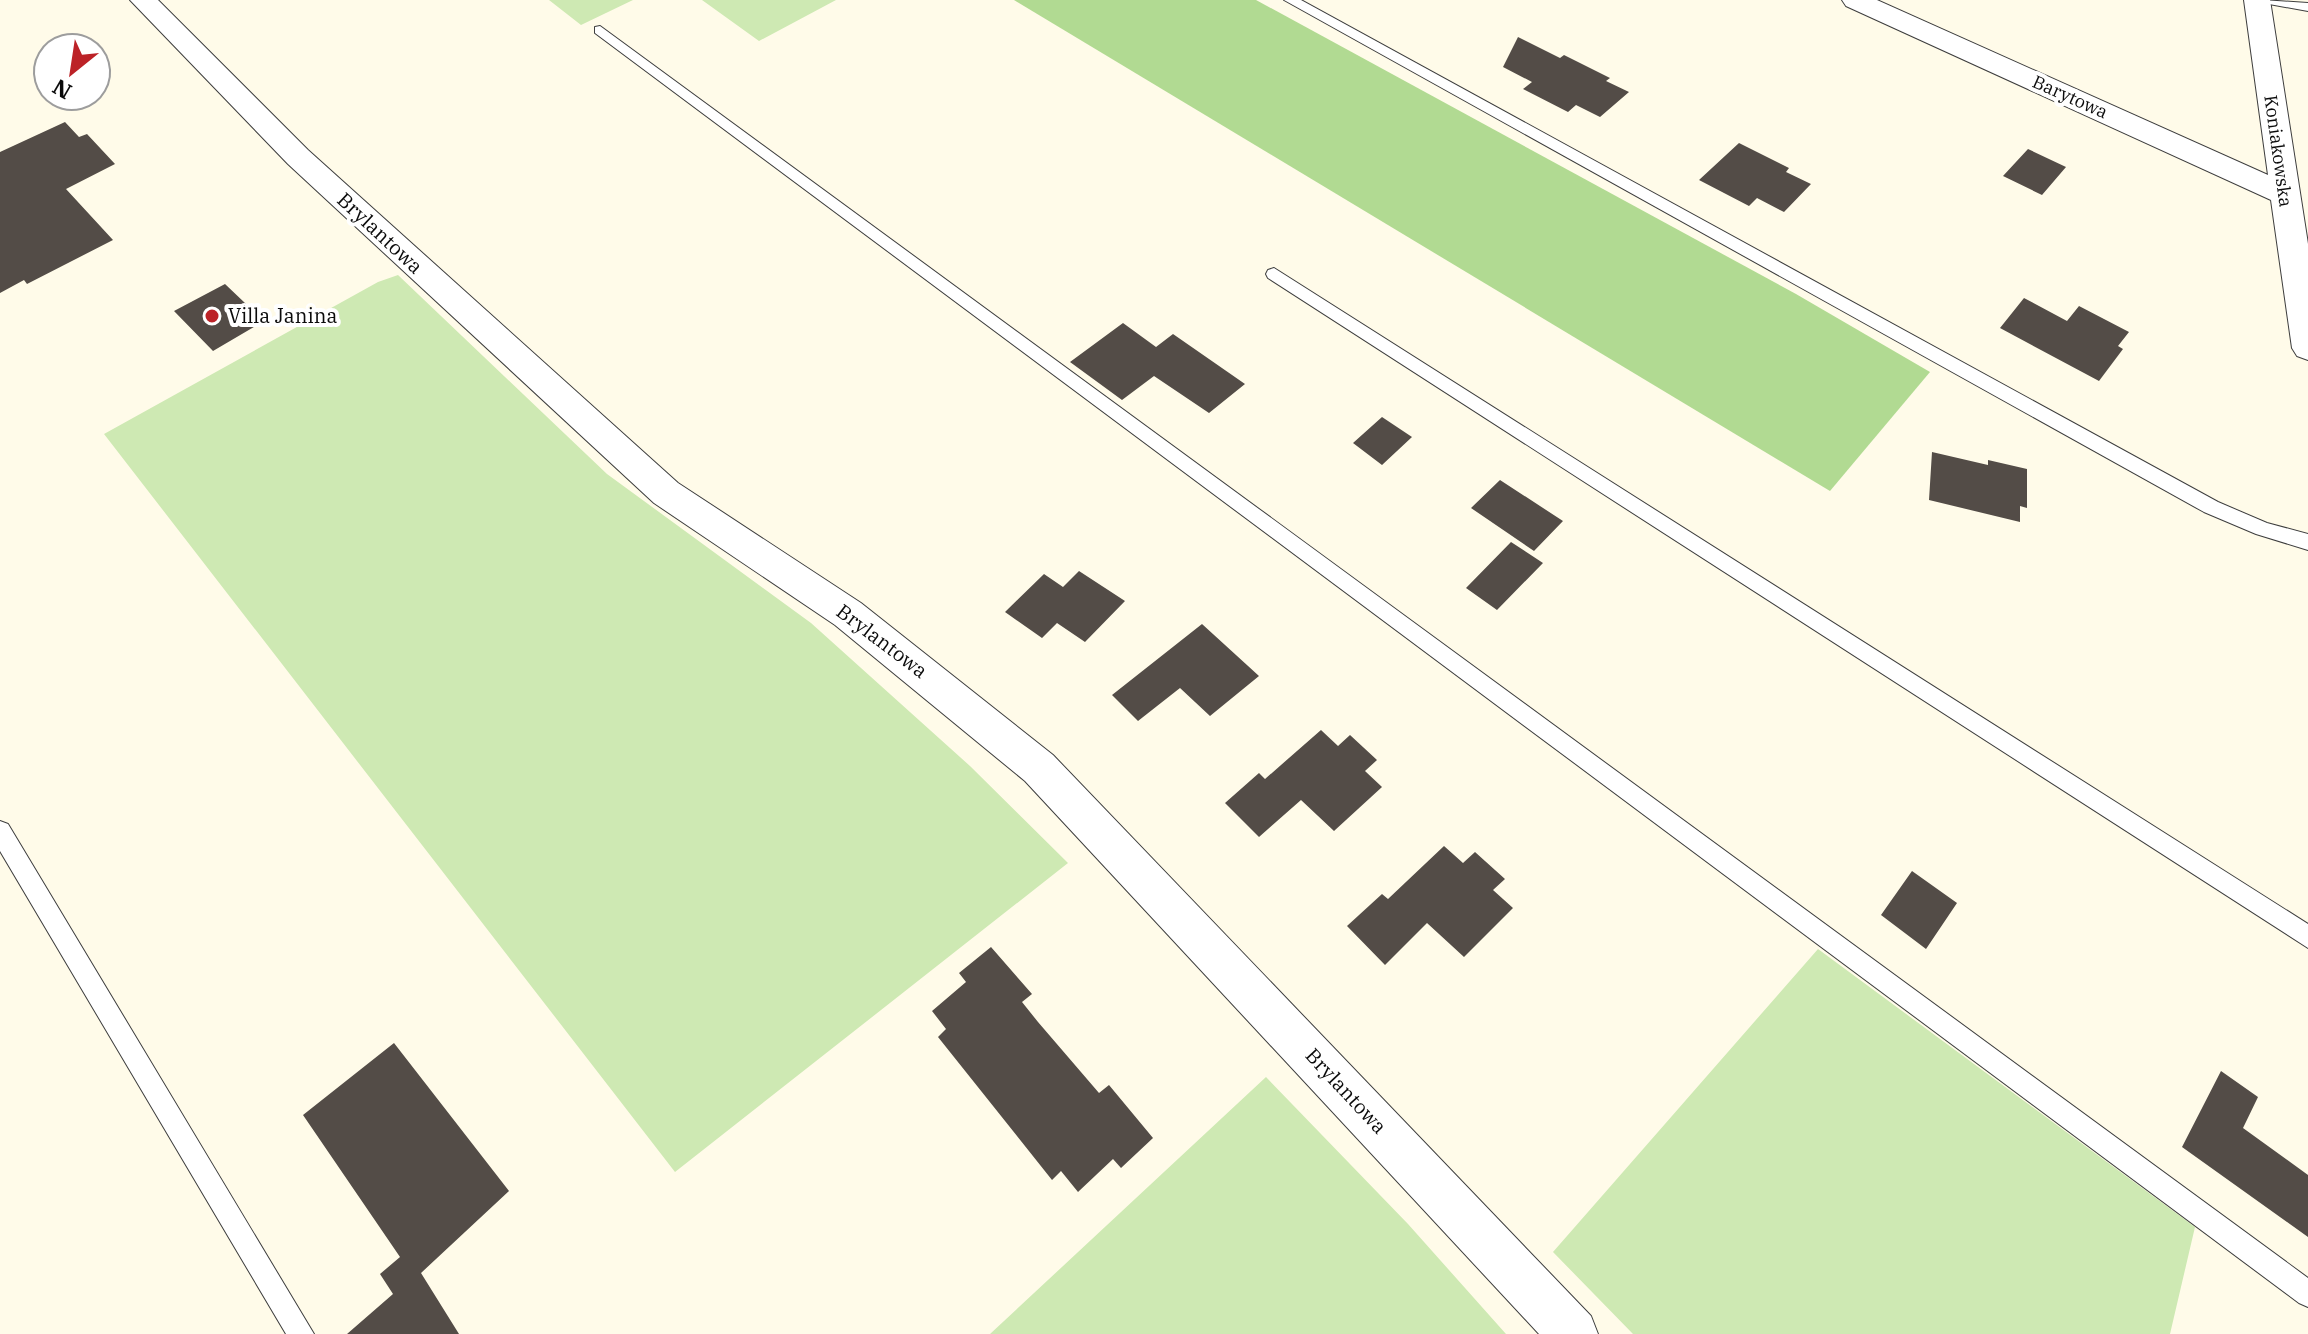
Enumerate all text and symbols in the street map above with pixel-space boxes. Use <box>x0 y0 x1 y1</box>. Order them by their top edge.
north arrow <box>32 32 112 112</box>
street label: Barytowa <box>2029 70 2112 123</box>
text: N <box>47 73 77 107</box>
street label: Koniakowska <box>2259 93 2298 209</box>
street label: Brylantowa <box>332 186 429 279</box>
place label: Villa Janina <box>228 302 338 329</box>
marker: Villa Janina <box>203 307 221 325</box>
street label: Brylantowa <box>831 597 934 684</box>
street label: Brylantowa <box>1300 1042 1393 1139</box>

